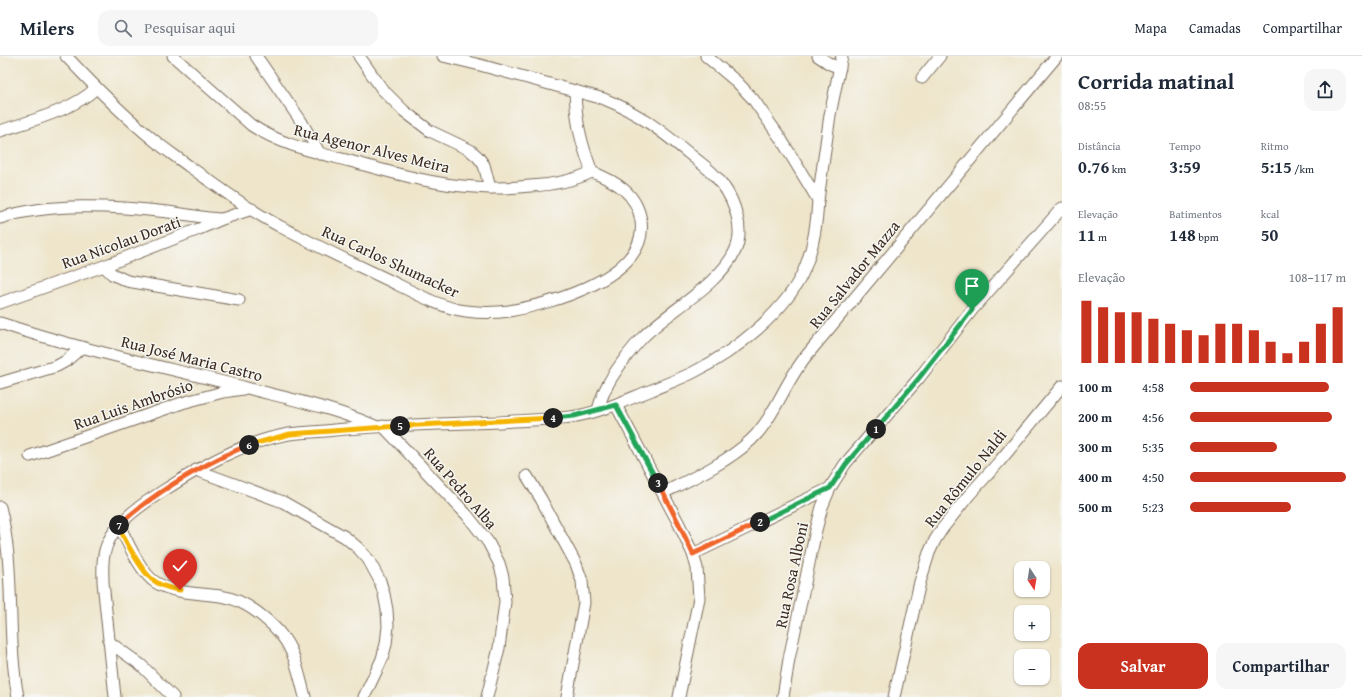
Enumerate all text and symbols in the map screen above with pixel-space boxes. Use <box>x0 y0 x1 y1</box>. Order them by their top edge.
search box <box>98 10 378 46</box>
text: Milers <box>20 14 74 42</box>
icon: search <box>112 17 134 39</box>
text: Pesquisar aqui <box>144 17 235 38</box>
text: Mapa <box>1135 18 1167 38</box>
text: Camadas <box>1189 18 1241 38</box>
text: Compartilhar <box>1263 18 1342 38</box>
text: Corrida matinal <box>1078 65 1234 97</box>
button: share <box>1304 69 1346 111</box>
text: 08:55 <box>1078 96 1106 115</box>
street label: Rua Agenor Alves Meira <box>292 117 453 179</box>
text: Distância <box>1078 138 1121 154</box>
text: Tempo <box>1169 138 1201 154</box>
text: Ritmo <box>1261 138 1289 154</box>
text: 0.76 <box>1078 154 1109 179</box>
text: 3:59 <box>1169 154 1201 179</box>
text: 5:15 <box>1261 154 1292 179</box>
text: km <box>1109 161 1126 177</box>
text: /km <box>1292 161 1314 177</box>
text: Elevação <box>1078 206 1118 222</box>
text: Batimentos <box>1169 206 1222 222</box>
text: kcal <box>1261 206 1279 222</box>
street label: Rua Nicolau Dorati <box>58 209 185 275</box>
street label: Rua Salvador Mazza <box>803 214 905 333</box>
street label: Rua Carlos Shumacker <box>318 219 464 304</box>
text: 11 <box>1078 222 1096 247</box>
text: 148 <box>1169 222 1196 247</box>
text: 50 <box>1261 222 1278 247</box>
text: m <box>1096 229 1107 245</box>
text: bpm <box>1196 229 1219 245</box>
text: Elevação <box>1078 268 1125 287</box>
text: 108–117 m <box>1289 268 1346 287</box>
pin <box>955 269 989 310</box>
icon: arrive <box>961 275 983 297</box>
street label: Rua José Maria Castro <box>119 329 265 387</box>
street label: Rua Luis Ambrósio <box>70 372 196 436</box>
text: 100 m <box>1078 378 1112 397</box>
text: 4:58 <box>1142 378 1164 397</box>
pin: 4 <box>543 408 563 428</box>
text: 200 m <box>1078 408 1112 427</box>
text: 4:56 <box>1142 408 1164 427</box>
text: 4 <box>550 410 556 426</box>
pin: 5 <box>390 416 410 436</box>
text: 5 <box>397 418 403 434</box>
pin: 1 <box>866 419 886 439</box>
text: 1 <box>873 421 879 437</box>
street label: Rua Rômulo Naldi <box>918 424 1012 532</box>
pin: 6 <box>239 435 259 455</box>
text: 6 <box>246 437 252 453</box>
text: 300 m <box>1078 438 1112 457</box>
text: 5:35 <box>1142 438 1164 457</box>
street label: Rua Pedro Alba <box>419 442 504 535</box>
text: 400 m <box>1078 468 1112 487</box>
text: 4:50 <box>1142 468 1164 487</box>
pin: 3 <box>648 473 668 493</box>
text: 3 <box>655 475 661 491</box>
text: 500 m <box>1078 498 1112 517</box>
text: 5:23 <box>1142 498 1164 517</box>
pin: 2 <box>750 512 770 532</box>
text: 2 <box>757 514 763 530</box>
pin: 7 <box>109 515 129 535</box>
text: 7 <box>116 517 122 533</box>
street label: Rua Rosa Alboni <box>768 519 814 630</box>
pin <box>163 549 197 590</box>
icon: check <box>169 555 191 577</box>
north arrow <box>1014 561 1050 597</box>
map controls <box>1014 561 1050 685</box>
button: + <box>1014 605 1050 641</box>
button: Salvar <box>1078 643 1208 689</box>
button: Compartilhar <box>1216 643 1346 689</box>
button: − <box>1014 649 1050 685</box>

